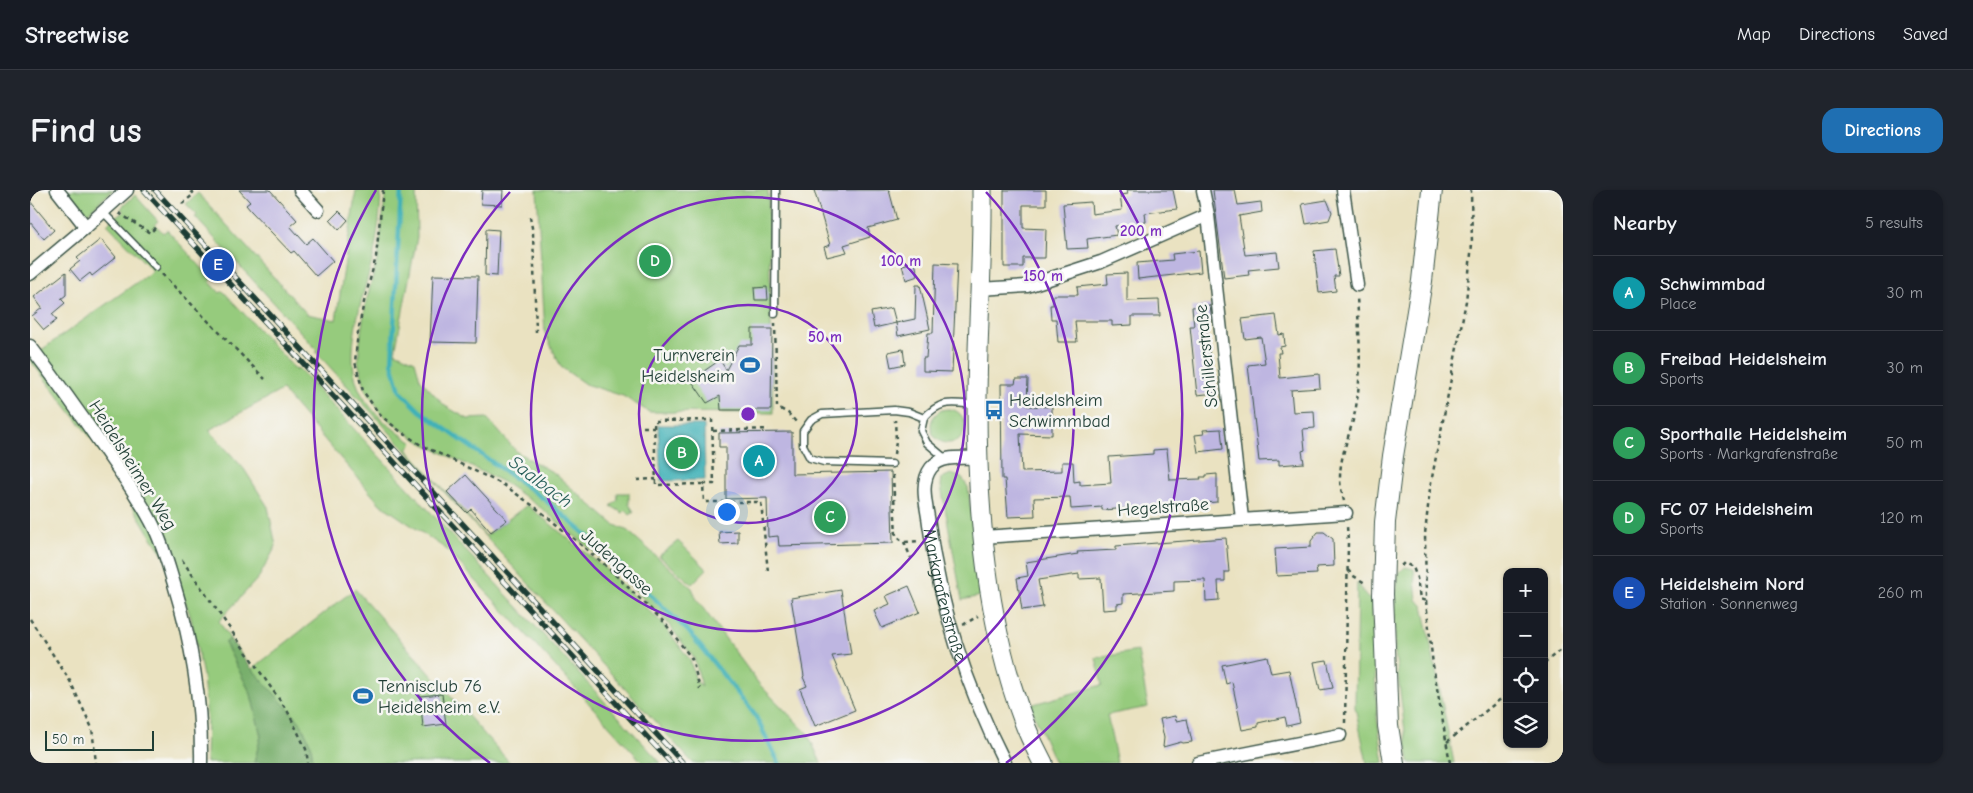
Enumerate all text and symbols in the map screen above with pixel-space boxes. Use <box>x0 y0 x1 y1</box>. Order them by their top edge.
text: Streetwise <box>25 21 129 49</box>
text: Map <box>1737 24 1771 45</box>
text: Directions <box>1799 24 1875 45</box>
text: Saved <box>1903 24 1948 45</box>
button: Directions <box>1822 108 1943 153</box>
text: Find us <box>30 110 142 151</box>
text: Nearby <box>1613 211 1677 235</box>
text: 5 results <box>1865 214 1923 232</box>
text: 200 m <box>1120 222 1162 240</box>
pin: D <box>639 242 671 280</box>
pin: E <box>202 246 234 284</box>
text: 100 m <box>881 252 921 270</box>
text: 150 m <box>1023 267 1063 285</box>
text: Schwimmbad <box>1660 273 1766 295</box>
text: A <box>1625 284 1633 302</box>
text: 30 m <box>1887 284 1923 302</box>
text: Place <box>1660 295 1696 313</box>
street label: Schillerstraße <box>1191 303 1222 409</box>
text: 50 m <box>808 328 842 346</box>
place label: Turnverein Heidelsheim <box>641 345 735 387</box>
text: Freibad Heidelsheim <box>1660 348 1827 370</box>
sports icon: Turnverein Heidelsheim <box>739 354 761 376</box>
text: B <box>1624 359 1634 377</box>
text: 30 m <box>1887 359 1923 377</box>
text: Sports <box>1660 370 1703 388</box>
place label: Heidelsheim Schwimmbad <box>1009 390 1110 432</box>
street label: Heidelsheimer Weg <box>84 397 181 534</box>
bus stop icon: Heidelsheim Schwimmbad <box>983 399 1005 421</box>
centre of rings <box>739 405 757 423</box>
text: Sporthalle Heidelsheim <box>1660 423 1847 445</box>
pin: B <box>666 434 698 472</box>
text: C <box>1624 434 1634 452</box>
text: 50 m <box>1886 434 1923 452</box>
pin: A <box>743 442 775 480</box>
text: Sports · Markgrafenstraße <box>1660 445 1838 463</box>
water label: Saalbach <box>504 451 576 513</box>
street label: Hegelstraße <box>1117 494 1210 521</box>
pin: C <box>814 498 846 536</box>
text: FC 07 Heidelsheim <box>1660 498 1813 520</box>
your location <box>714 499 740 525</box>
text: D <box>1624 509 1634 527</box>
text: 120 m <box>1880 509 1923 527</box>
text: Sports <box>1660 520 1703 538</box>
street label: Judengasse <box>577 525 657 600</box>
street label: Markgrafenstraße <box>919 527 971 664</box>
map controls <box>1503 568 1548 748</box>
button: + <box>1503 568 1548 613</box>
text: Heidelsheim Nord <box>1660 573 1804 595</box>
text: E <box>1624 584 1634 602</box>
text: 260 m <box>1878 584 1923 602</box>
text: Station · Sonnenweg <box>1660 595 1798 613</box>
button: − <box>1503 613 1548 658</box>
button: locate <box>1503 658 1548 703</box>
place label: Tennisclub 76 Heidelsheim e.V. <box>378 676 500 718</box>
sports icon: Tennisclub 76 Heidelsheim e.V. <box>352 685 374 707</box>
button: layers <box>1503 703 1548 748</box>
scale bar <box>45 728 154 751</box>
text: 50 m <box>52 731 84 748</box>

